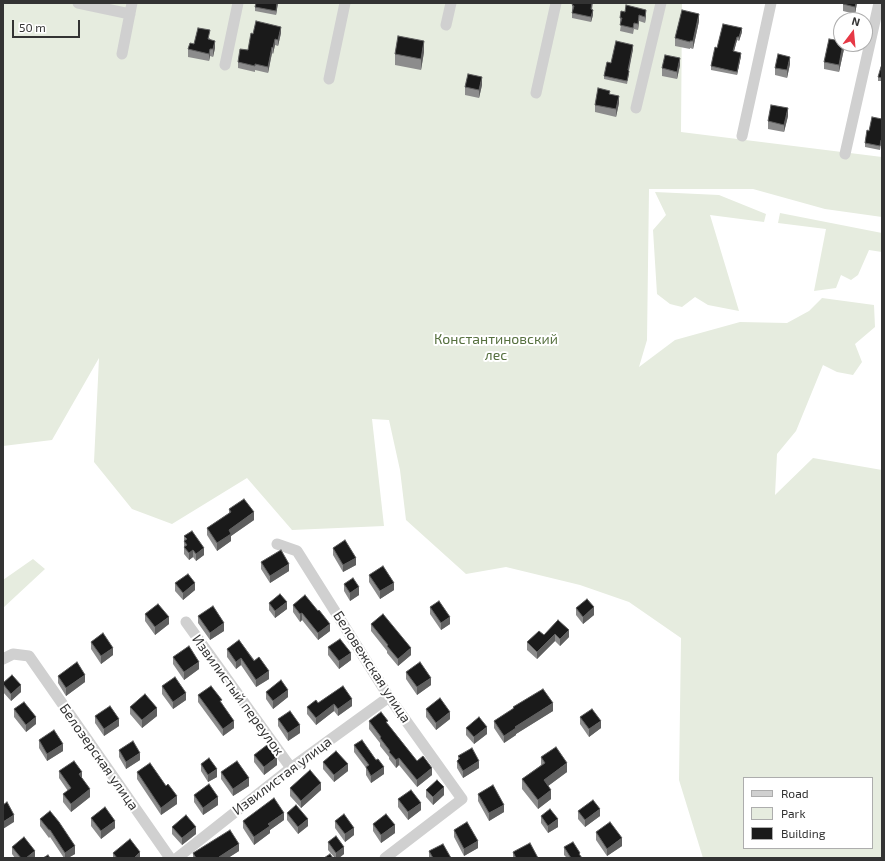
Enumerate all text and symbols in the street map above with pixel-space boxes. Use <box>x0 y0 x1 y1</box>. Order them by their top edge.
scale bar <box>14 12 82 38</box>
north arrow <box>833 12 873 52</box>
text: N <box>851 14 862 28</box>
text: 50 m <box>19 20 46 34</box>
park label: Константиновский лес <box>434 331 558 364</box>
street label: Беловежская улица <box>330 608 414 726</box>
street label: Извилистый переулок <box>188 631 288 759</box>
street label: Белозерская улица <box>56 700 142 814</box>
street label: Извилистая улица <box>229 733 335 819</box>
legend <box>743 777 873 849</box>
text: Road <box>781 786 809 800</box>
text: Park <box>781 806 806 820</box>
text: Building <box>781 826 825 840</box>

